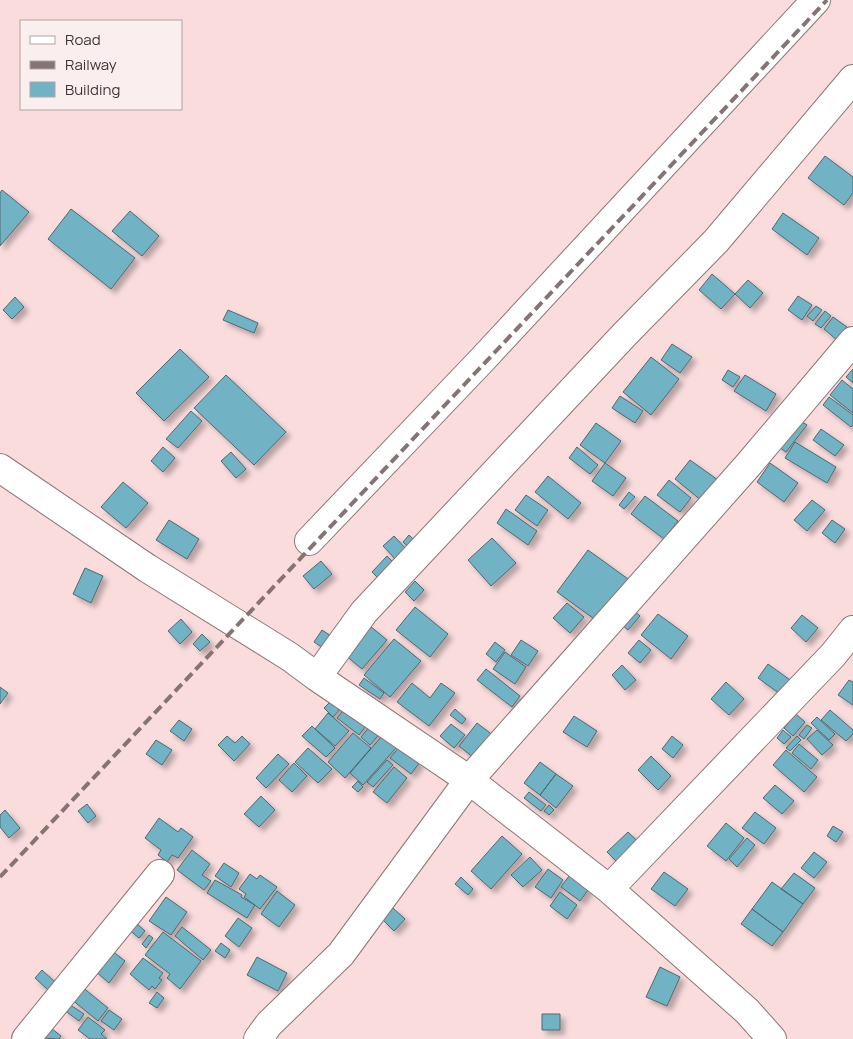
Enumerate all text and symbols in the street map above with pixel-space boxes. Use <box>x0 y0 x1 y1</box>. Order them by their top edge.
legend <box>20 20 182 110</box>
text: Road <box>65 29 101 50</box>
text: Railway <box>65 54 117 75</box>
text: Building <box>65 79 120 100</box>

